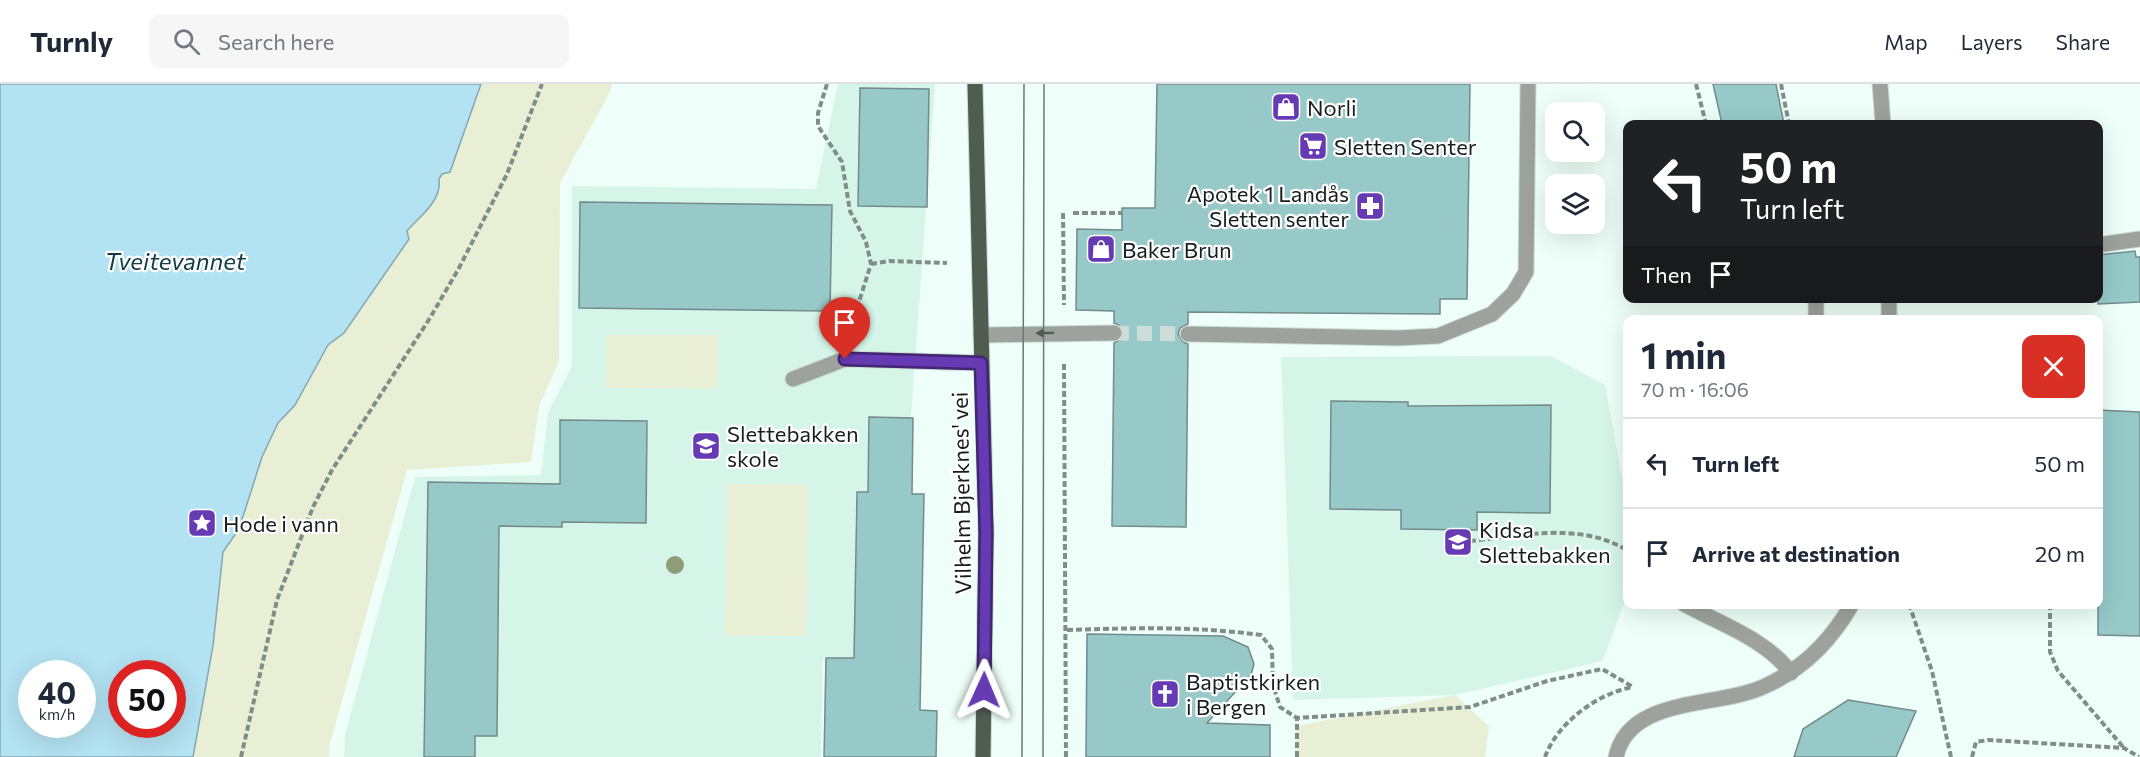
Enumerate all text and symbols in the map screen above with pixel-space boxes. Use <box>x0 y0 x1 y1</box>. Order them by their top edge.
search box <box>149 14 569 68</box>
text: Turnly <box>30 24 113 58</box>
icon: search <box>170 25 203 58</box>
text: Search here <box>218 28 334 55</box>
text: Map <box>1884 29 1928 54</box>
text: Layers <box>1961 29 2023 54</box>
text: Share <box>2056 29 2110 54</box>
shop icon: Norli <box>1270 91 1302 123</box>
place label: Norli <box>1307 94 1357 121</box>
map controls <box>1545 102 1605 234</box>
button: search <box>1545 102 1605 162</box>
supermarket icon: Sletten Senter <box>1297 130 1329 162</box>
place label: Sletten Senter <box>1334 133 1477 160</box>
text: 50 m <box>1740 140 1837 192</box>
icon: left <box>1641 144 1719 222</box>
button: layers <box>1545 174 1605 234</box>
place label: Apotek 1 Landås Sletten senter <box>1187 180 1349 232</box>
pharmacy icon: Apotek 1 Landås Sletten senter <box>1354 190 1386 222</box>
text: Turn left <box>1740 192 1844 225</box>
shop icon: Baker Brun <box>1085 233 1117 265</box>
place label: Baker Brun <box>1122 236 1232 263</box>
water label: Tveitevannet <box>104 246 247 275</box>
icon: arrive <box>1704 258 1737 291</box>
text: Then <box>1641 261 1692 288</box>
pin <box>819 297 870 359</box>
icon: arrive <box>828 306 861 339</box>
one-way arrow <box>1036 328 1055 337</box>
text: 1 min <box>1641 332 1726 376</box>
button: close <box>2022 335 2085 398</box>
text: 70 m · 16:06 <box>1641 377 1749 401</box>
street label: Vilhelm Bjerknes' vei <box>946 391 976 595</box>
place label: Slettebakken skole <box>727 420 859 472</box>
school or university icon: Slettebakken skole <box>690 430 722 462</box>
icon: left <box>1641 447 1674 480</box>
text: Turn left <box>1692 450 1779 477</box>
text: 50 m <box>2035 450 2085 477</box>
place icon: Hode i vann <box>186 507 218 539</box>
place label: Hode i vann <box>223 510 339 537</box>
place label: Kidsa Slettebakken <box>1479 516 1611 568</box>
school or university icon: Kidsa Slettebakken <box>1442 526 1474 558</box>
icon: arrive <box>1641 537 1674 570</box>
text: Arrive at destination <box>1692 540 1900 567</box>
text: 20 m <box>2035 540 2085 567</box>
position arrow <box>952 658 1016 722</box>
speed limit sign: 50 <box>108 660 186 738</box>
place label: Baptistkirken i Bergen <box>1186 668 1320 720</box>
text: 40 <box>38 673 76 710</box>
church icon: Baptistkirken i Bergen <box>1149 678 1181 710</box>
text: km/h <box>39 705 75 723</box>

